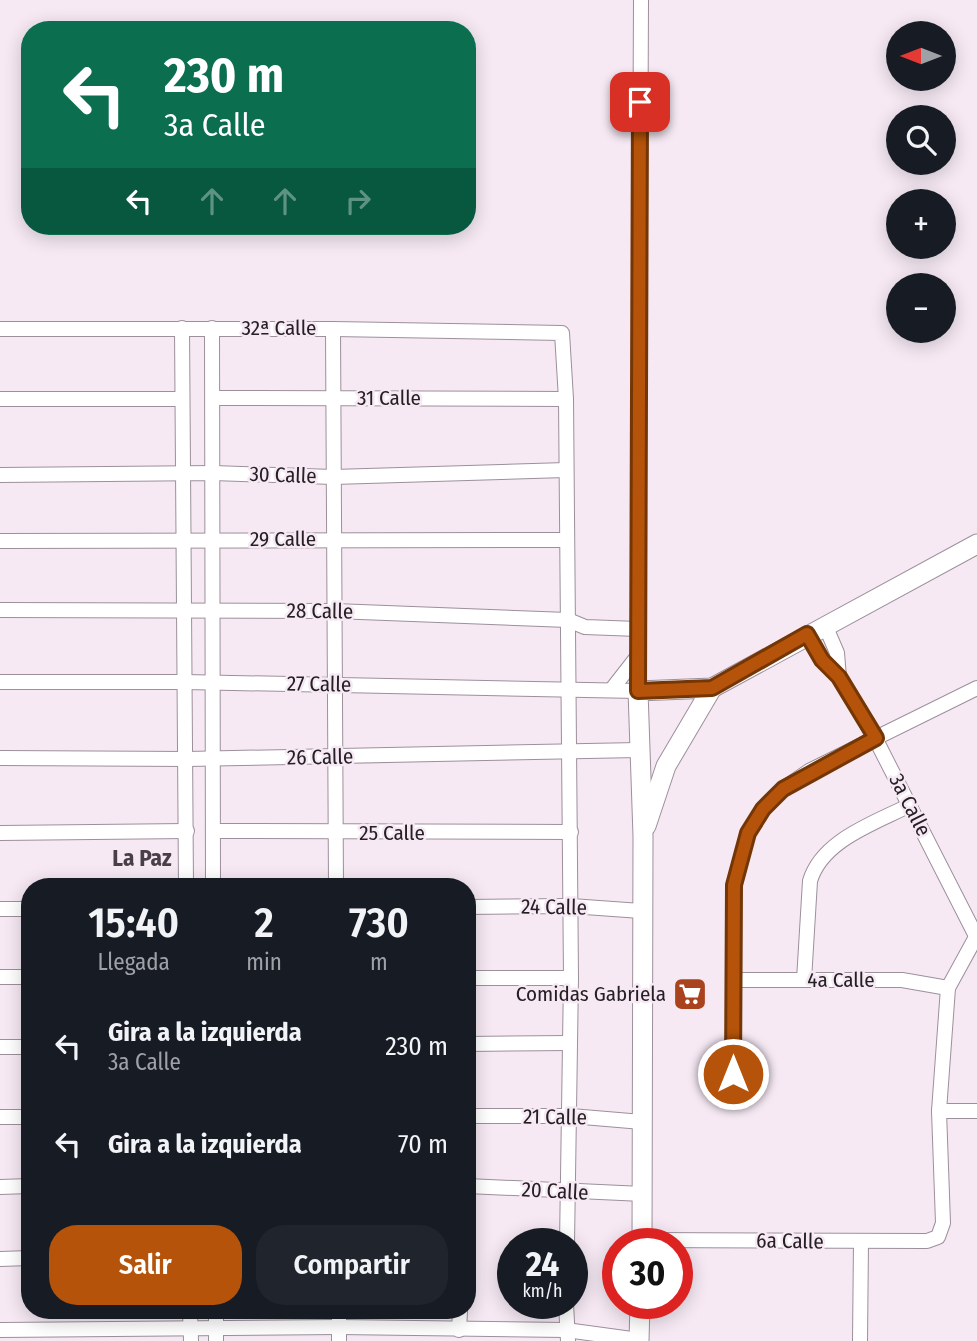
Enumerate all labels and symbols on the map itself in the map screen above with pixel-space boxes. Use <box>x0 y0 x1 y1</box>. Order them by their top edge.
north arrow <box>886 21 956 91</box>
pin <box>610 72 670 132</box>
street label: 32ª Calle <box>242 315 316 341</box>
street label: 31 Calle <box>357 385 421 411</box>
street label: 30 Calle <box>249 461 317 489</box>
street label: 29 Calle <box>250 526 316 552</box>
street label: 28 Calle <box>286 597 354 625</box>
street label: 27 Calle <box>287 670 351 698</box>
street label: 26 Calle <box>287 743 353 771</box>
street label: 3a Calle <box>883 769 937 841</box>
street label: 25 Calle <box>359 820 425 846</box>
district label: La Paz <box>112 844 172 872</box>
street label: 24 Calle <box>521 893 587 921</box>
street label: 4a Calle <box>807 967 875 993</box>
supermarket icon: Comidas Gabriela <box>671 975 709 1013</box>
place label: Comidas Gabriela <box>516 981 666 1007</box>
position arrow <box>696 1037 770 1111</box>
street label: 21 Calle <box>523 1103 587 1131</box>
street label: 20 Calle <box>521 1176 589 1206</box>
street label: 6a Calle <box>756 1227 824 1255</box>
speed limit sign: 30 <box>602 1228 693 1319</box>

